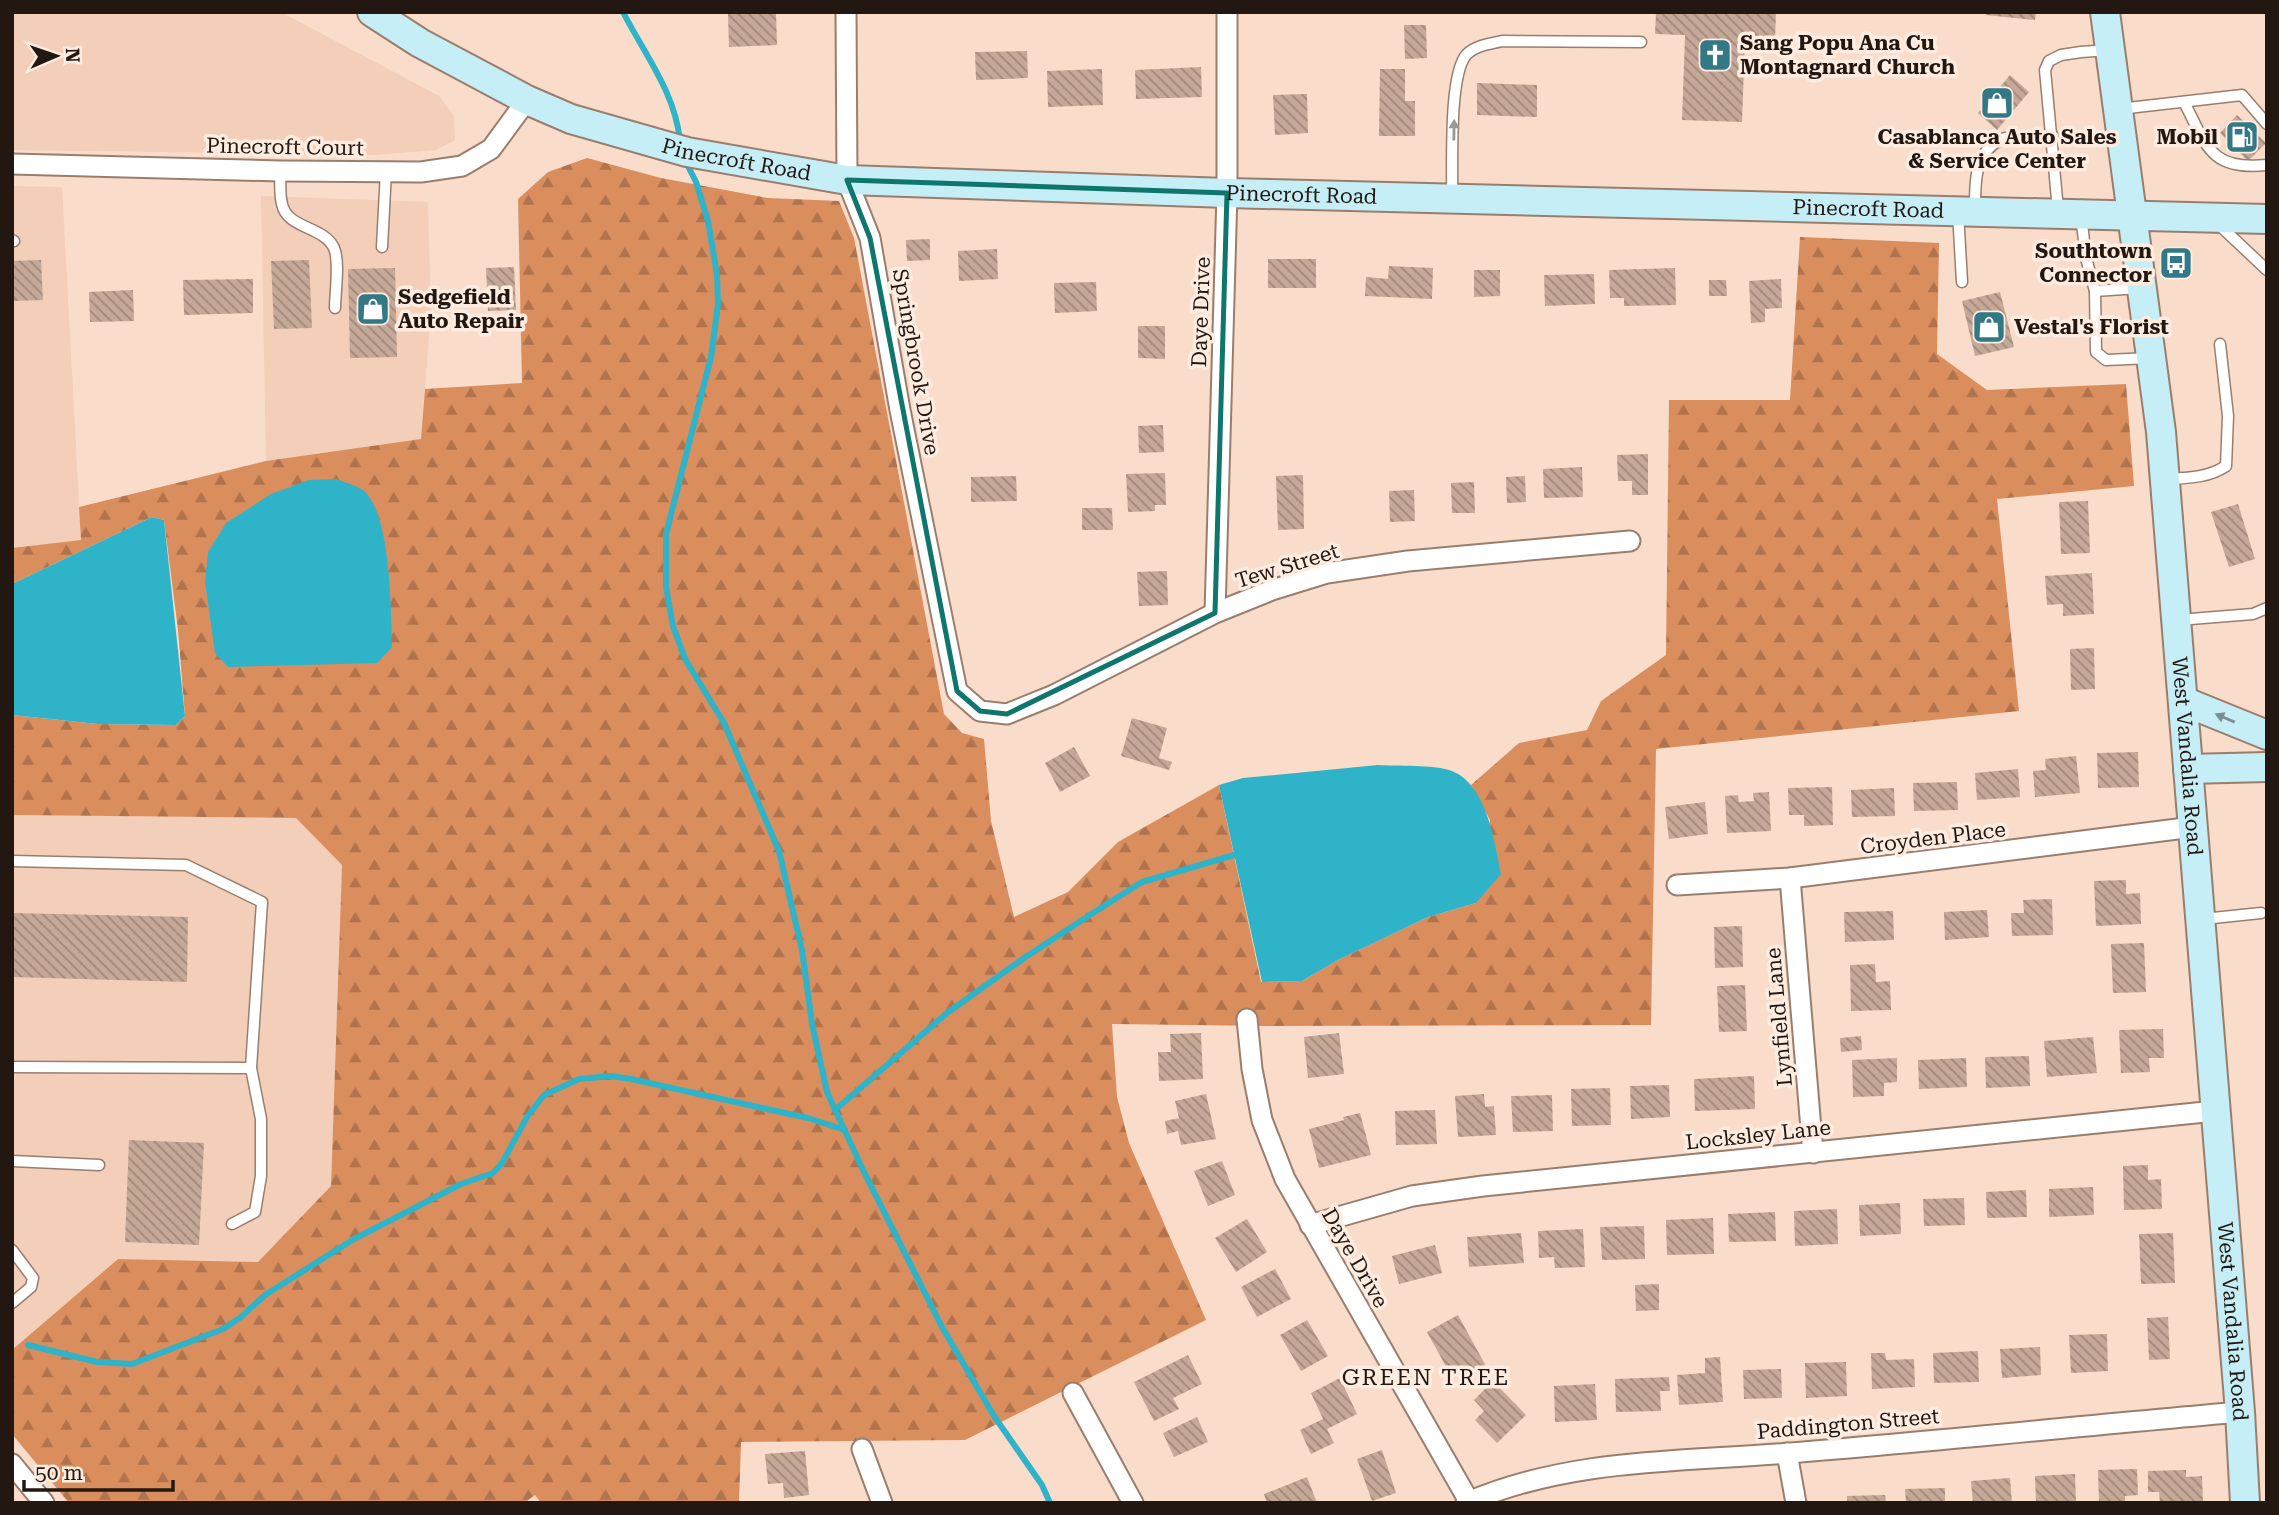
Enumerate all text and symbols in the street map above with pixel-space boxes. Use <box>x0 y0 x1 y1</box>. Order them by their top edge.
north arrow <box>21 21 91 91</box>
place label: Sang Popu Ana Cu Montagnard Church <box>1740 31 1955 79</box>
church icon: Sang Popu Ana Cu Montagnard Church <box>1696 36 1734 74</box>
text: N <box>61 48 84 64</box>
shop icon: Casablanca Auto Sales & Service Center <box>1978 84 2016 122</box>
fuel station icon: Mobil <box>2223 118 2261 156</box>
one-way arrow <box>1448 119 1459 141</box>
place label: Casablanca Auto Sales & Service Center <box>1877 125 2117 173</box>
place label: Mobil <box>2156 125 2218 149</box>
street label: Pinecroft Road <box>659 133 814 186</box>
street label: Pinecroft Court <box>206 134 364 160</box>
street label: Pinecroft Road <box>1225 181 1378 209</box>
street label: Pinecroft Road <box>1792 195 1945 223</box>
place label: Southtown Connector <box>2035 239 2152 287</box>
bus stop icon: Southtown Connector <box>2157 244 2195 282</box>
street label: Daye Drive <box>1187 256 1215 368</box>
street label: Springbrook Drive <box>888 267 944 457</box>
place label: Sedgefield Auto Repair <box>398 285 525 333</box>
shop icon: Sedgefield Auto Repair <box>354 290 392 328</box>
shop icon: Vestal's Florist <box>1970 308 2008 346</box>
place label: Vestal's Florist <box>2014 315 2169 339</box>
street label: Tew Street <box>1232 539 1342 593</box>
street label: West Vandalia Road <box>2167 656 2207 857</box>
one-way arrow <box>2215 712 2235 724</box>
street label: Croyden Place <box>1859 817 2007 859</box>
street label: Lynfield Lane <box>1761 947 1797 1087</box>
street label: Locksley Lane <box>1684 1115 1832 1155</box>
street label: Daye Drive <box>1317 1204 1393 1312</box>
street label: West Vandalia Road <box>2213 1221 2253 1422</box>
district label: GREEN TREE <box>1342 1364 1510 1391</box>
street label: Paddington Street <box>1756 1404 1940 1444</box>
scale bar <box>24 1448 173 1492</box>
text: 50 m <box>35 1461 83 1485</box>

